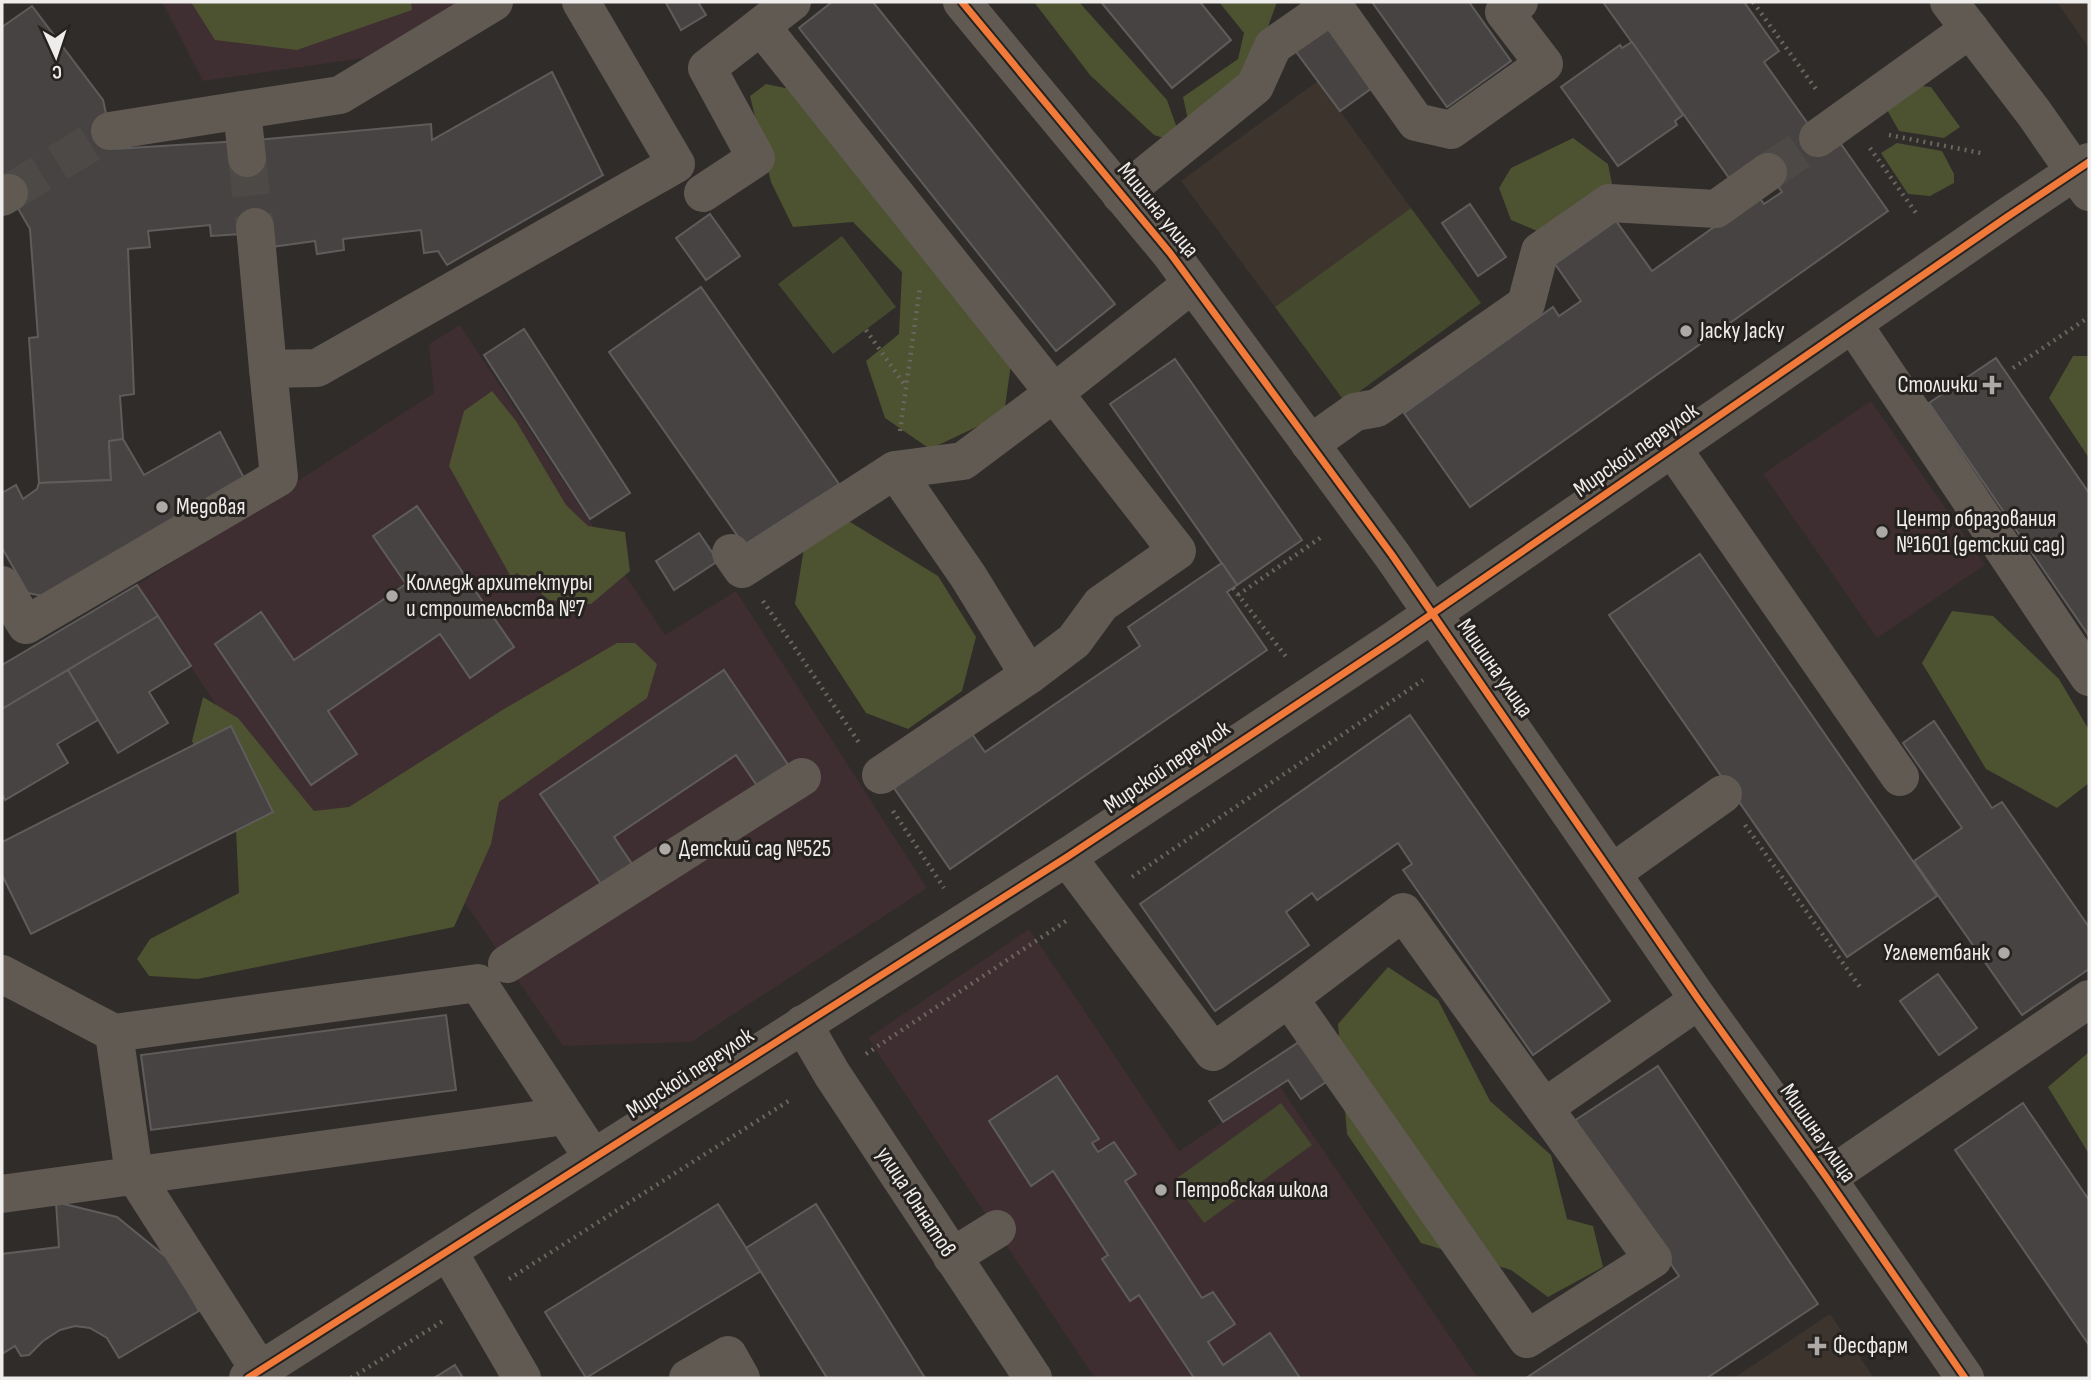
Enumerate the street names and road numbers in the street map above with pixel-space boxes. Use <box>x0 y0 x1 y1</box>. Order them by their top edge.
street label: Мишина улица <box>1111 157 1205 263</box>
street label: Мирской переулок <box>1568 396 1704 503</box>
street label: Мишина улица <box>1451 613 1539 723</box>
street label: Мирской переулок <box>1099 714 1236 819</box>
street label: Мирской переулок <box>621 1021 759 1125</box>
street label: Мишина улица <box>1774 1078 1862 1188</box>
street label: улица Юннатов <box>870 1142 962 1262</box>

